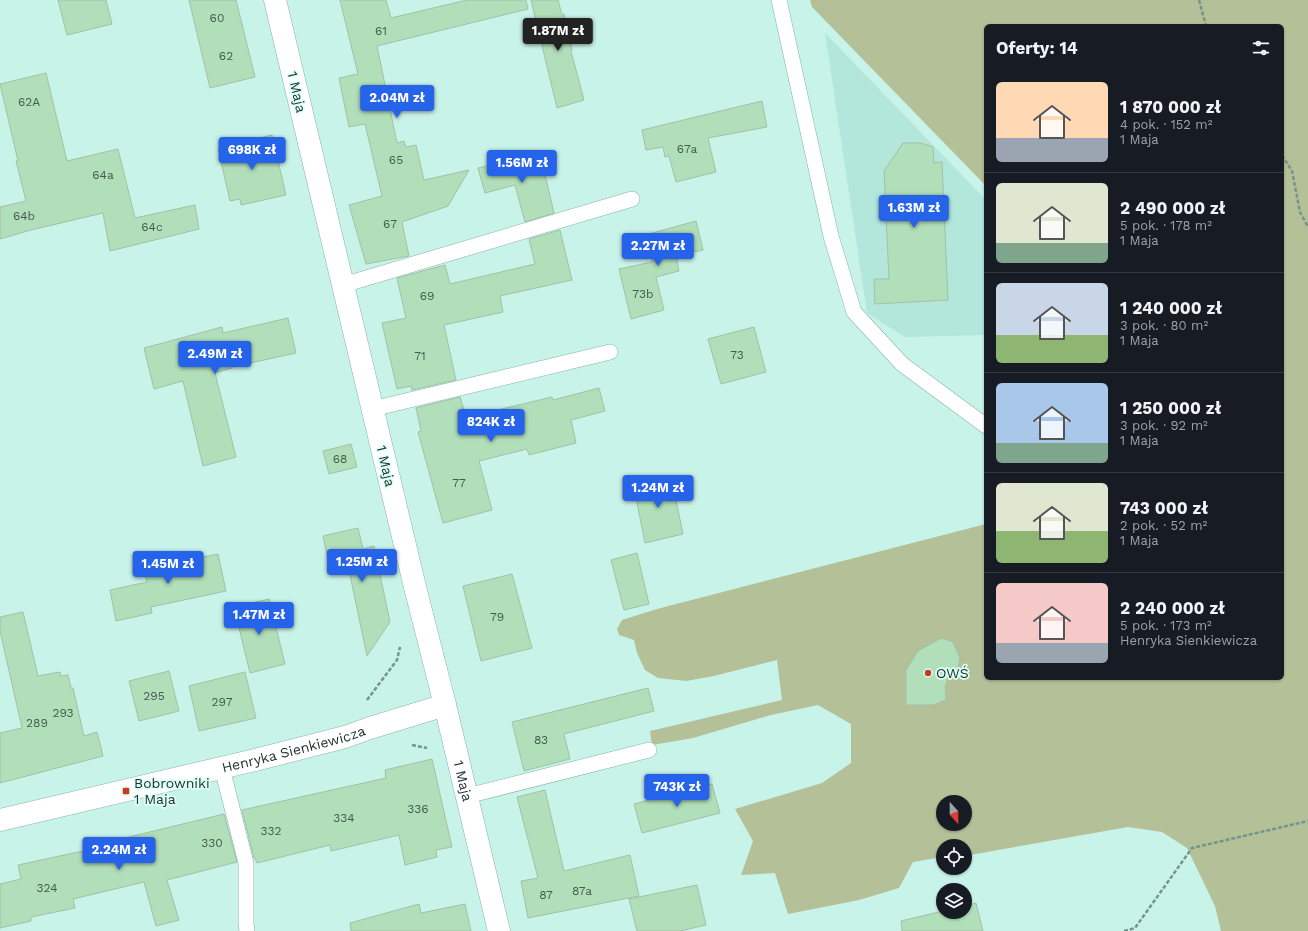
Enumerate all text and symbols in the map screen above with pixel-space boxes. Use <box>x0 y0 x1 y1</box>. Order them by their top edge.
house number: 60 <box>210 11 224 25</box>
pin: 1.87M zł <box>517 18 599 52</box>
text: 1.87M zł <box>532 23 584 38</box>
house number: 61 <box>375 24 387 38</box>
icon: filters <box>1250 37 1272 59</box>
text: Oferty: 14 <box>996 38 1078 58</box>
house number: 62 <box>219 49 233 63</box>
street label: 1 Maja <box>285 70 309 114</box>
pin: 2.04M zł <box>356 85 438 119</box>
text: 2.04M zł <box>369 90 425 105</box>
house number: 62A <box>18 95 40 109</box>
text: 1 870 000 zł <box>1120 97 1221 117</box>
icon: home <box>1028 98 1076 146</box>
text: 4 pok. · 152 m² <box>1120 117 1212 132</box>
text: 1 Maja <box>1120 132 1159 147</box>
pin: 698K zł <box>215 137 289 171</box>
text: 698K zł <box>228 142 276 157</box>
house number: 67a <box>677 142 697 156</box>
pin: 1.56M zł <box>481 150 563 184</box>
house number: 65 <box>389 153 403 167</box>
text: 1.56M zł <box>496 155 548 170</box>
house number: 64a <box>92 168 114 182</box>
pin: 1.63M zł <box>873 195 955 229</box>
text: 2 490 000 zł <box>1120 198 1226 218</box>
icon: home <box>1028 199 1076 247</box>
text: 1.63M zł <box>888 200 940 215</box>
house number: 64b <box>13 209 35 223</box>
house number: 67 <box>383 217 397 231</box>
text: 5 pok. · 178 m² <box>1120 218 1212 233</box>
house number: 64c <box>141 220 163 234</box>
pin: 2.27M zł <box>617 233 699 267</box>
text: 1 Maja <box>1120 233 1159 248</box>
text: 2.27M zł <box>631 238 685 253</box>
house number: 73b <box>632 287 654 301</box>
house number: 69 <box>420 289 434 303</box>
text: 1 240 000 zł <box>1120 298 1222 318</box>
icon: home <box>1028 299 1076 347</box>
text: 3 pok. · 80 m² <box>1120 318 1208 333</box>
text: 1 Maja <box>1120 333 1159 348</box>
pin: 2.49M zł <box>174 341 256 375</box>
text: 2.49M zł <box>187 346 243 361</box>
house number: 73 <box>730 348 744 362</box>
house number: 71 <box>414 349 426 363</box>
text: 1 250 000 zł <box>1120 398 1221 418</box>
icon: home <box>1028 399 1076 447</box>
pin: 824K zł <box>454 409 528 443</box>
text: 824K zł <box>467 414 515 429</box>
text: 3 pok. · 92 m² <box>1120 418 1208 433</box>
text: 1 Maja <box>1120 433 1159 448</box>
street label: 1 Maja <box>374 444 398 488</box>
house number: 68 <box>333 452 347 466</box>
pin: 1.24M zł <box>617 475 699 509</box>
house number: 77 <box>452 476 466 490</box>
text: 1.24M zł <box>632 480 684 495</box>
text: 743 000 zł <box>1120 498 1208 518</box>
icon: home <box>1028 499 1076 547</box>
text: 2 pok. · 52 m² <box>1120 518 1207 533</box>
text: 1 Maja <box>1120 533 1159 548</box>
pin: 1.25M zł <box>321 549 403 583</box>
pin: 1.45M zł <box>127 551 209 585</box>
text: 1.25M zł <box>336 554 388 569</box>
text: 1.45M zł <box>142 556 194 571</box>
text: 2 240 000 zł <box>1120 598 1225 618</box>
icon: home <box>1028 599 1076 647</box>
pin: 1.47M zł <box>218 602 300 636</box>
text: 1.47M zł <box>233 607 285 622</box>
house number: 79 <box>490 610 504 624</box>
text: 5 pok. · 173 m² <box>1120 618 1212 633</box>
text: Henryka Sienkiewicza <box>1120 633 1257 648</box>
place label: OWŚ <box>936 665 969 681</box>
marker: OWŚ <box>923 668 933 678</box>
house number: 295 <box>143 689 165 703</box>
house number: 297 <box>212 695 233 709</box>
house number: 293 <box>52 706 74 720</box>
house number: 289 <box>26 716 48 730</box>
street label: Henryka Sienkiewicza <box>220 722 368 775</box>
house number: 83 <box>534 733 548 747</box>
street label: 1 Maja <box>450 759 476 803</box>
pin: 743K zł <box>640 774 714 808</box>
place label: Bobrowniki 1 Maja <box>134 775 210 807</box>
text: 743K zł <box>653 779 701 794</box>
marker: Bobrowniki 1 Maja <box>121 786 131 796</box>
north arrow <box>936 795 972 831</box>
map controls <box>936 795 972 919</box>
house number: 336 <box>407 802 429 816</box>
house number: 334 <box>333 811 355 825</box>
house number: 332 <box>261 824 282 838</box>
house number: 330 <box>201 836 223 850</box>
pin: 2.24M zł <box>78 837 160 871</box>
button: locate <box>936 839 972 875</box>
text: 2.24M zł <box>92 842 146 857</box>
house number: 324 <box>37 881 57 895</box>
button: layers <box>936 883 972 919</box>
house number: 87a <box>572 884 592 898</box>
house number: 87 <box>539 888 553 902</box>

